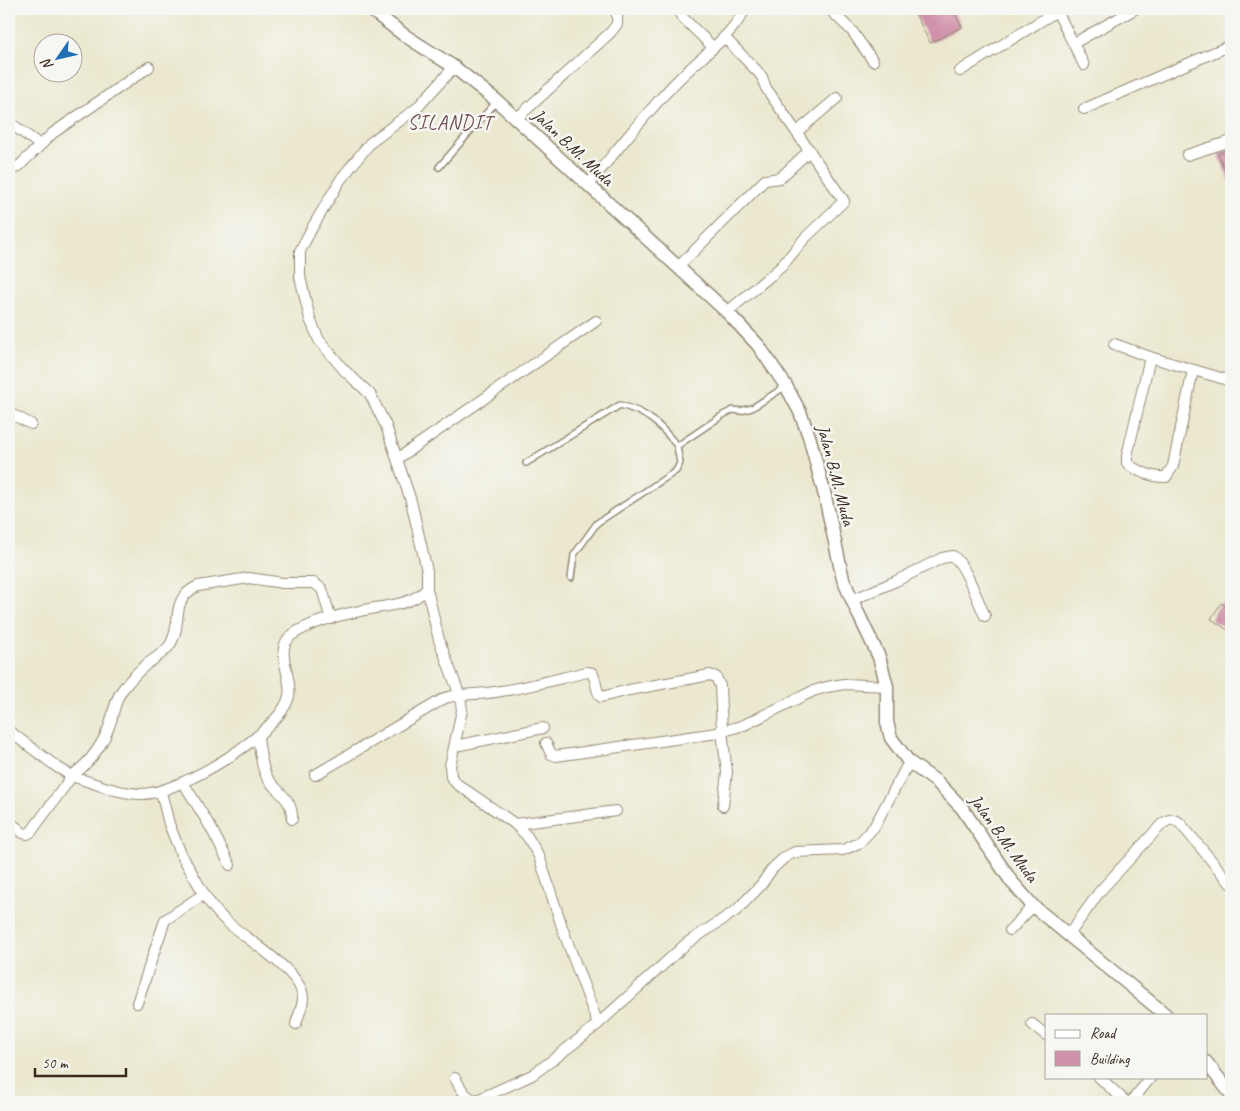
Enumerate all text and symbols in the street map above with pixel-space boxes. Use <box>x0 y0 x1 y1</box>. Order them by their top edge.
north arrow <box>32 32 82 82</box>
text: N <box>37 55 57 73</box>
street label: Jalan B.M. Muda <box>527 103 620 191</box>
district label: SILANDIT <box>407 110 495 135</box>
street label: Jalan B.M. Muda <box>812 421 860 529</box>
street label: Jalan B.M. Muda <box>964 789 1044 888</box>
legend <box>1045 1014 1208 1078</box>
text: Road <box>1090 1024 1117 1043</box>
scale bar <box>35 1046 126 1078</box>
text: Building <box>1090 1050 1130 1069</box>
text: 50 m <box>42 1054 69 1073</box>

